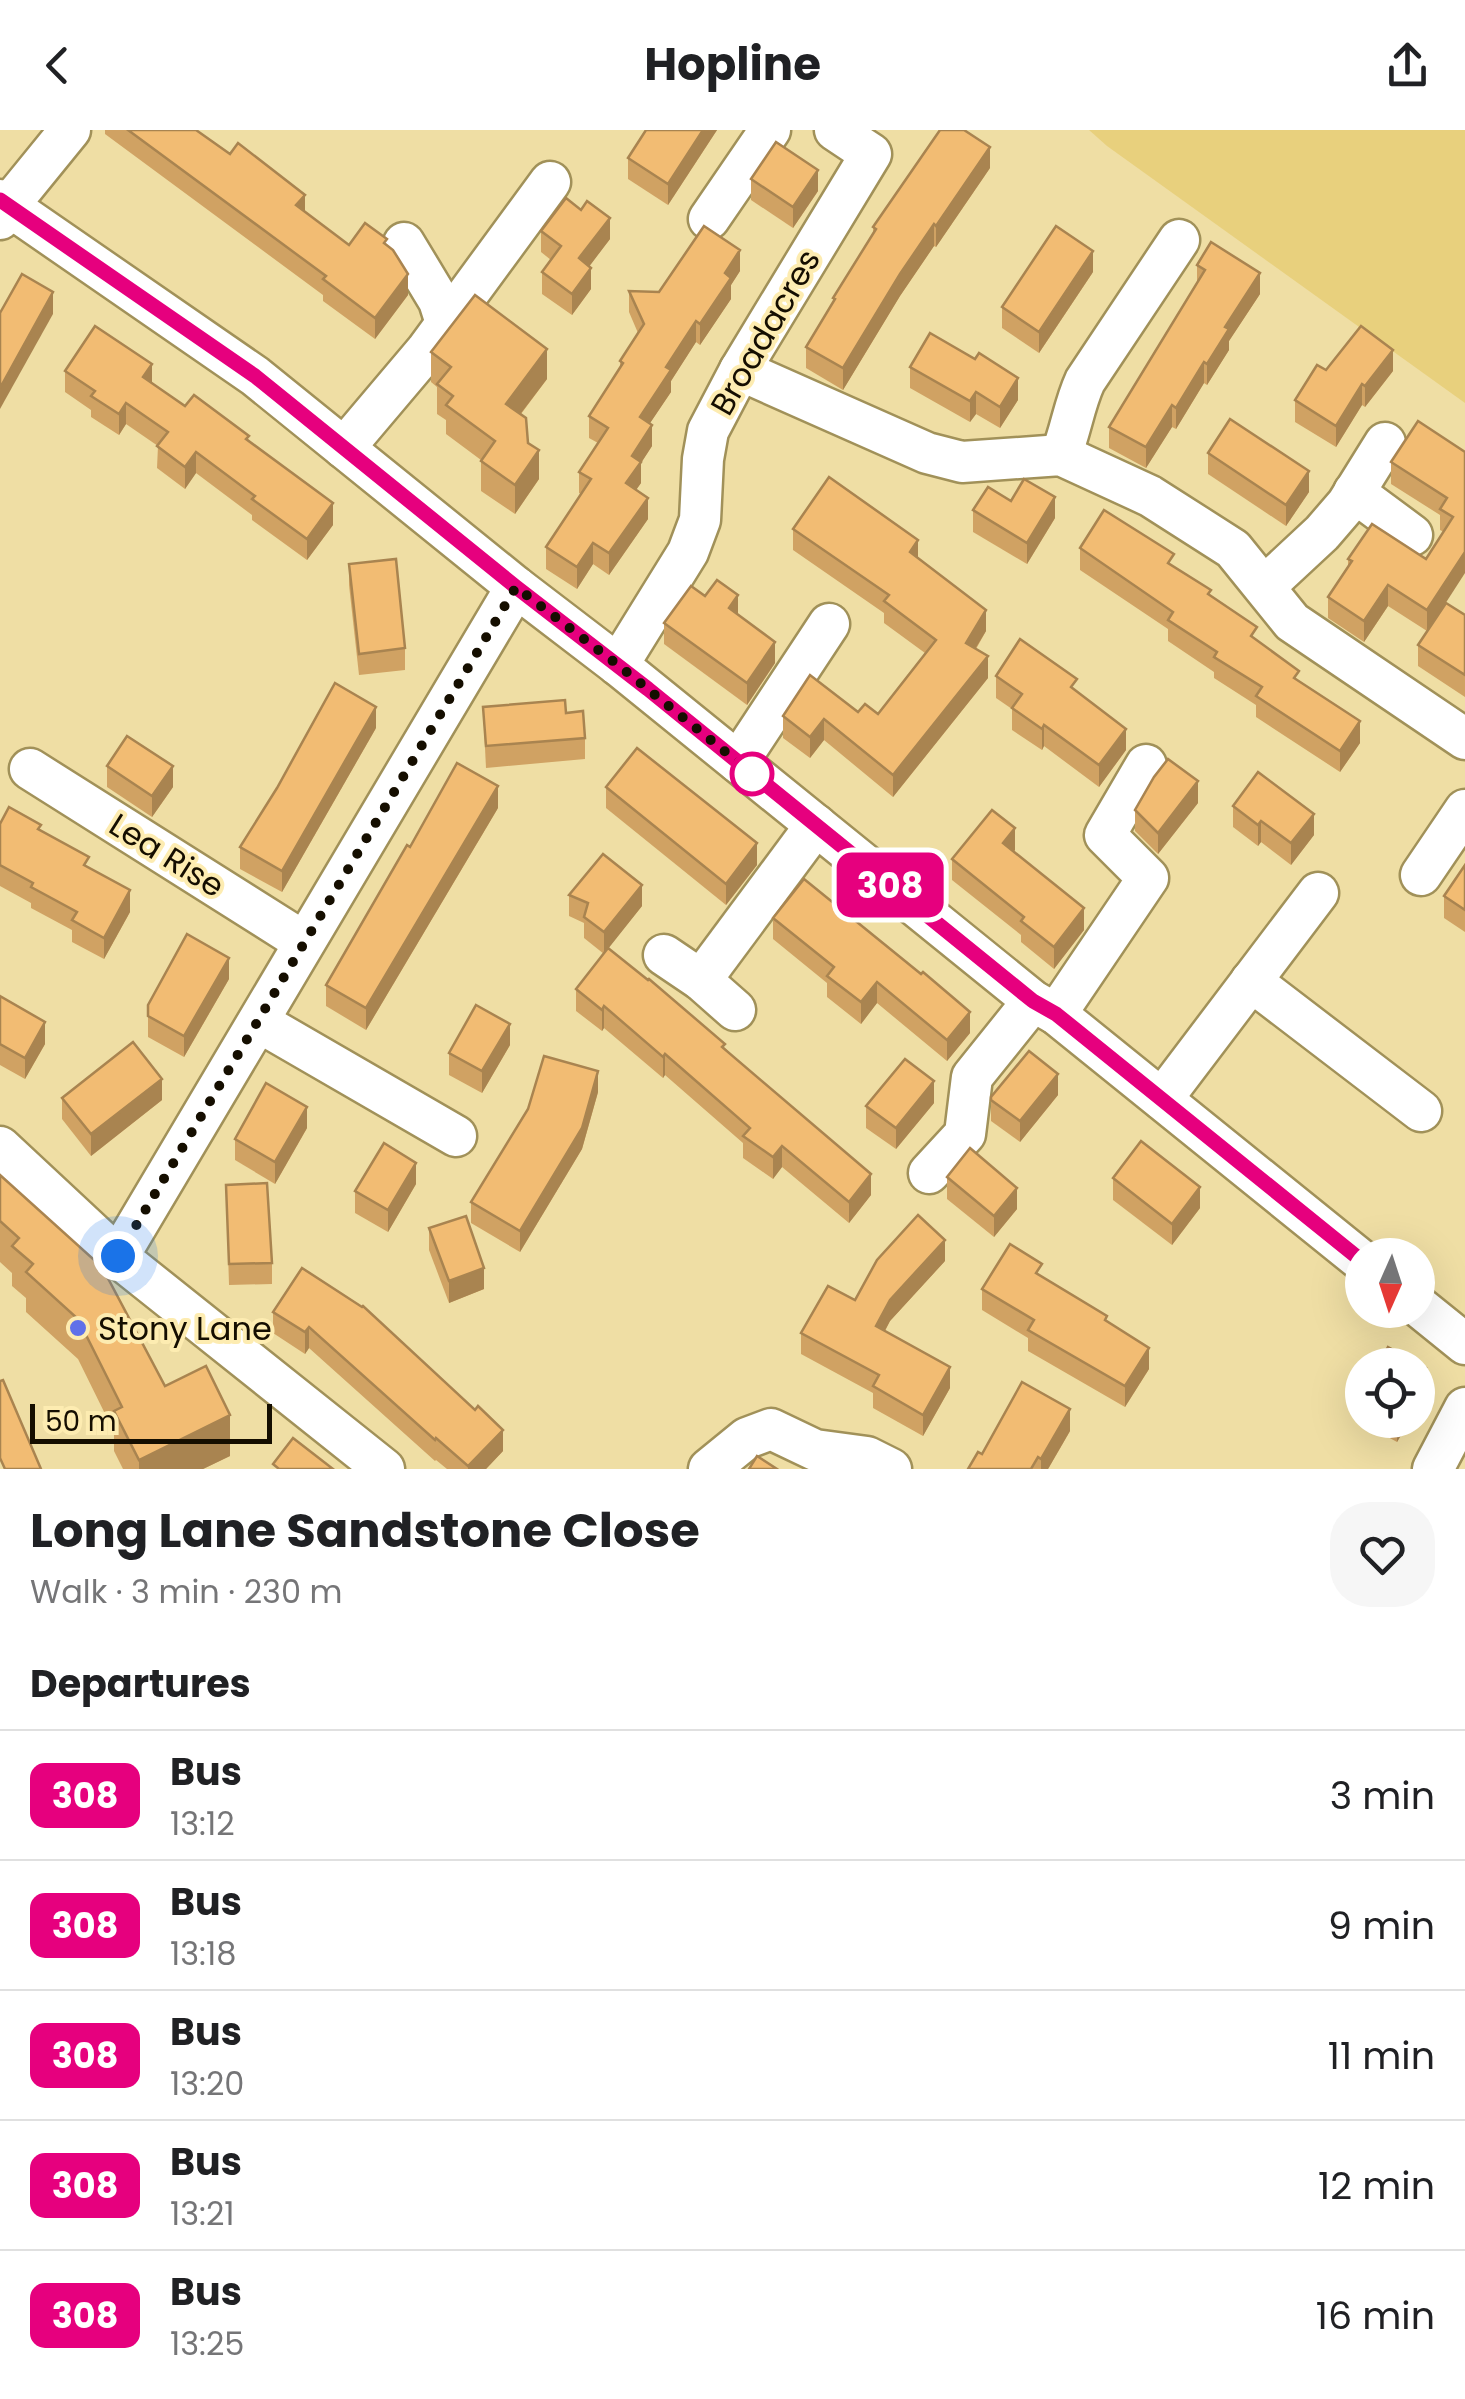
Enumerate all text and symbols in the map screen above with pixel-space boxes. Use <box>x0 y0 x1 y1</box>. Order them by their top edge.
text: Hopline <box>644 33 821 96</box>
icon: back <box>30 38 85 93</box>
icon: share <box>1380 38 1435 93</box>
street label: Broadacres <box>699 241 831 423</box>
unlabelled marker <box>731 753 773 795</box>
street label: Lea Rise <box>101 802 233 908</box>
line badge: 308 <box>832 852 948 918</box>
text: 308 <box>857 861 923 910</box>
your location <box>93 1231 143 1281</box>
north arrow <box>1345 1238 1435 1328</box>
map controls <box>1345 1238 1435 1438</box>
place label: Stony Lane <box>98 1306 272 1351</box>
marker: Stony Lane <box>67 1317 89 1339</box>
button: locate <box>1345 1348 1435 1438</box>
scale bar <box>30 1399 272 1444</box>
text: 50 m <box>45 1402 116 1441</box>
text: Long Lane Sandstone Close <box>30 1497 700 1564</box>
button: heart <box>1330 1502 1435 1607</box>
text: Walk · 3 min · 230 m <box>30 1569 343 1614</box>
text: Departures <box>30 1657 251 1710</box>
text: Bus <box>170 1745 242 1798</box>
text: 3 min <box>1330 1769 1435 1822</box>
text: 308 <box>52 1771 118 1820</box>
text: 13:12 <box>170 1801 235 1846</box>
text: Bus <box>170 1875 242 1928</box>
text: 9 min <box>1328 1899 1435 1952</box>
text: 308 <box>52 1901 118 1950</box>
text: 13:18 <box>170 1931 236 1976</box>
text: Bus <box>170 2005 242 2058</box>
text: 11 min <box>1328 2029 1435 2082</box>
text: 308 <box>52 2031 118 2080</box>
text: 13:20 <box>170 2061 244 2106</box>
text: Bus <box>170 2135 242 2188</box>
text: 12 min <box>1318 2159 1435 2212</box>
text: 308 <box>52 2161 118 2210</box>
text: 13:21 <box>170 2191 235 2236</box>
text: Bus <box>170 2265 242 2318</box>
text: 16 min <box>1316 2289 1435 2342</box>
text: 308 <box>52 2291 118 2340</box>
text: 13:25 <box>170 2321 244 2366</box>

